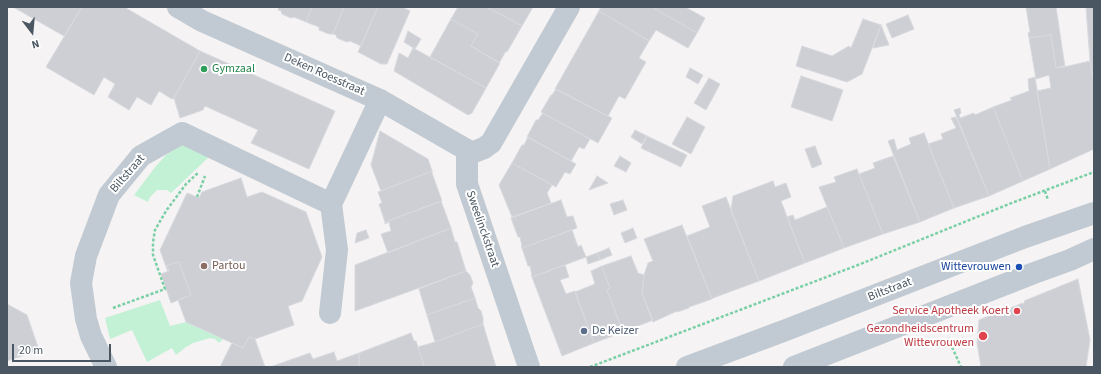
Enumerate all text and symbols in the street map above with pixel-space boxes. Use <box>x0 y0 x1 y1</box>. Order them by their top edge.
north arrow <box>12 12 52 52</box>
text: N <box>30 36 41 52</box>
street label: Deken Roesstraat <box>281 51 367 99</box>
place label: Gymzaal <box>212 62 255 76</box>
marker: Gymzaal <box>199 64 209 74</box>
street label: Biltstraat <box>108 152 148 196</box>
street label: Sweelinckstraat <box>462 189 502 269</box>
place label: Partou <box>212 259 245 273</box>
place label: Wittevrouwen <box>941 260 1011 274</box>
marker: Partou <box>199 261 209 271</box>
marker: Wittevrouwen <box>1014 262 1024 272</box>
street label: Biltstraat <box>866 275 914 305</box>
place label: Service Apotheek Koert <box>892 304 1009 318</box>
marker: Service Apotheek Koert <box>1012 306 1022 316</box>
place label: Gezondheidscentrum Wittevrouwen <box>866 322 974 350</box>
place label: De Keizer <box>592 324 639 338</box>
marker: De Keizer <box>579 326 589 336</box>
marker: Gezondheidscentrum Wittevrouwen <box>977 330 989 342</box>
scale bar <box>14 336 113 362</box>
text: 20 m <box>19 342 43 359</box>

